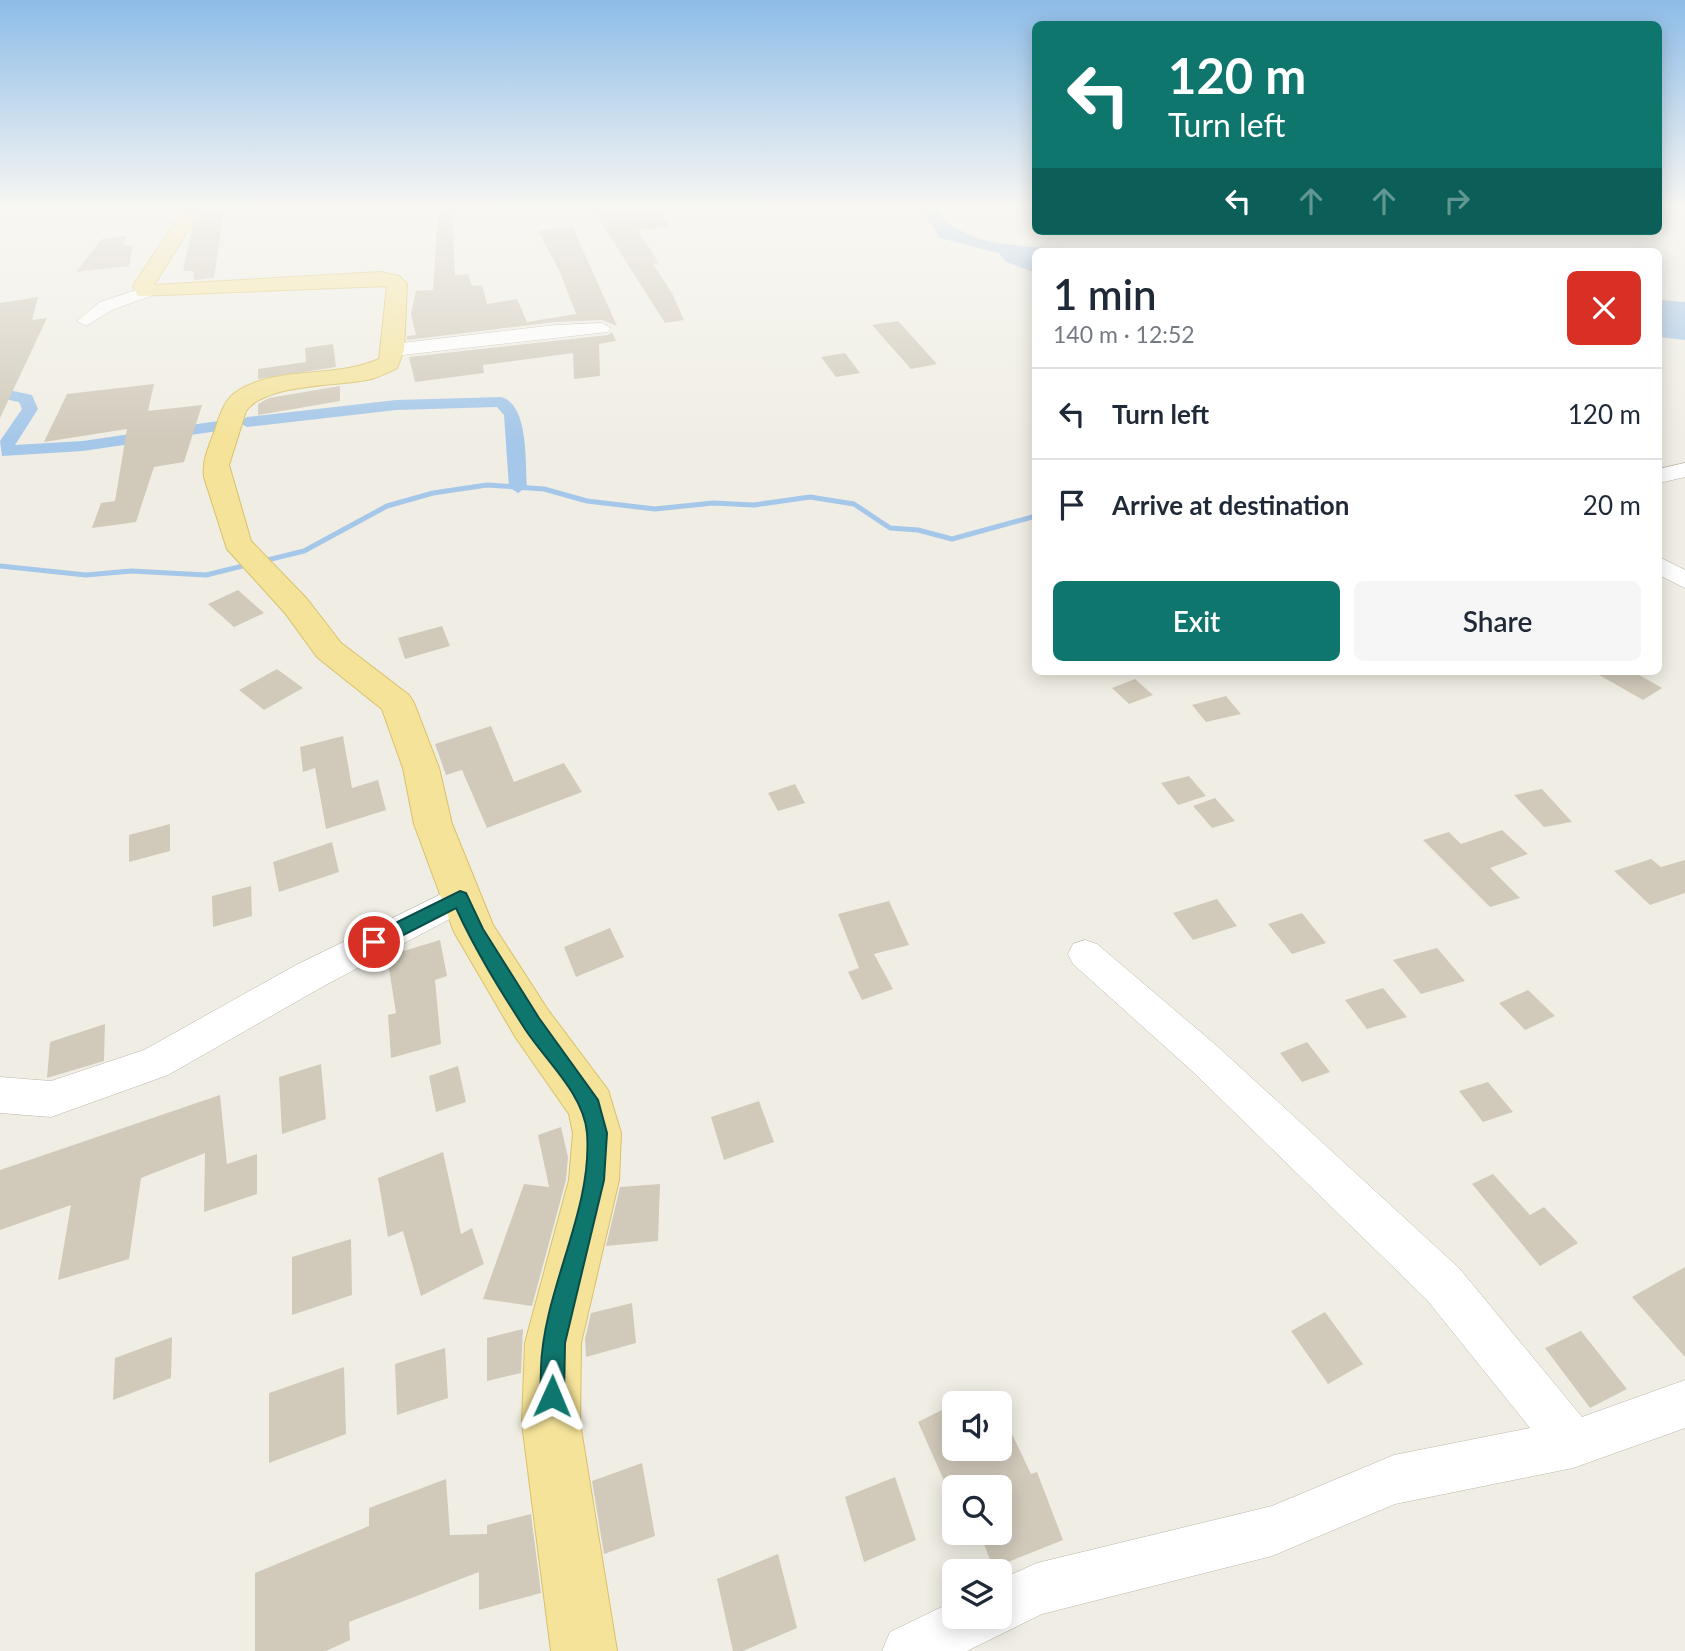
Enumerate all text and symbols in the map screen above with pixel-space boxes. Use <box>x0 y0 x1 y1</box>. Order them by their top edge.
text: 120 m <box>1168 46 1306 104</box>
icon: left <box>1053 49 1144 140</box>
text: Turn left <box>1168 105 1285 144</box>
icon: left <box>1219 182 1257 220</box>
icon: ahead <box>1292 182 1330 220</box>
icon: ahead <box>1365 182 1403 220</box>
icon: right <box>1438 182 1476 220</box>
text: 1 min <box>1053 269 1157 319</box>
button: close <box>1567 271 1641 345</box>
text: 140 m · 12:52 <box>1053 320 1195 348</box>
icon: left <box>1053 395 1091 433</box>
text: Turn left <box>1112 398 1209 430</box>
text: 120 m <box>1568 398 1641 430</box>
icon: arrive <box>1053 486 1091 524</box>
text: Arrive at destination <box>1112 489 1349 521</box>
text: 20 m <box>1583 489 1641 521</box>
button: Exit <box>1053 581 1340 661</box>
button: Share <box>1354 581 1641 661</box>
pin <box>344 912 404 972</box>
icon: arrive <box>355 923 393 961</box>
position arrow <box>515 1359 589 1433</box>
map controls <box>942 1391 1012 1629</box>
button: sound <box>942 1391 1012 1461</box>
button: search <box>942 1475 1012 1545</box>
button: layers <box>942 1559 1012 1629</box>

